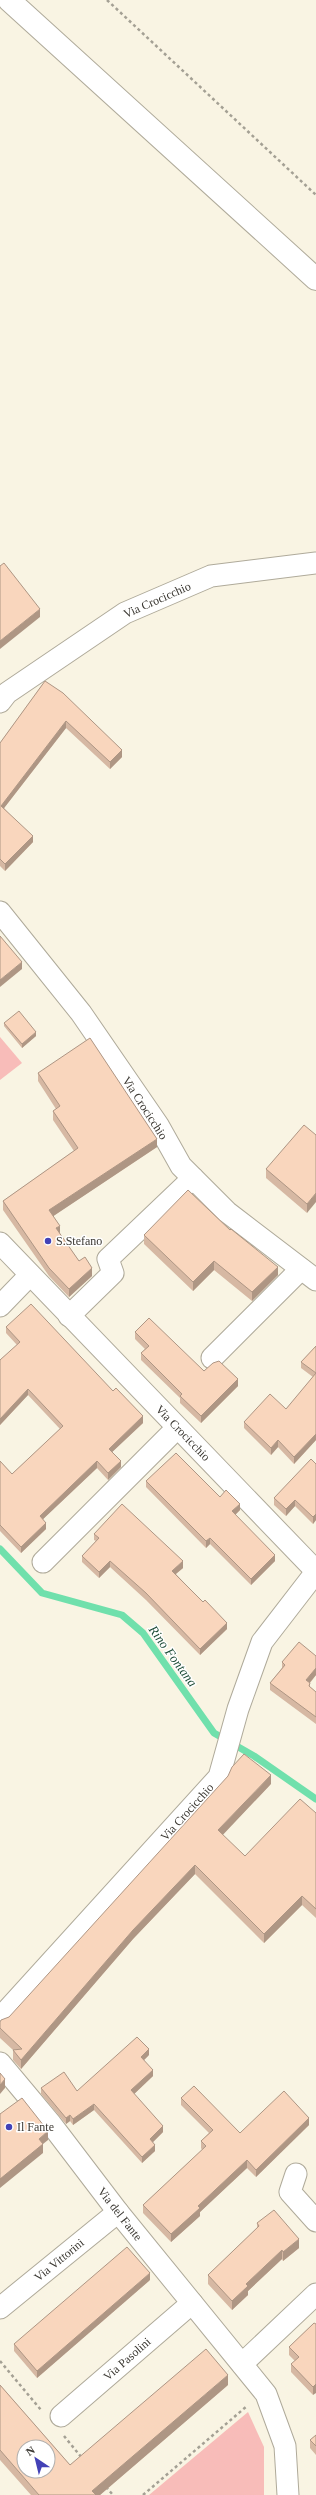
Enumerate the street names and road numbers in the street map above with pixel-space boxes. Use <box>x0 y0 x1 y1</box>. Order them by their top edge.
street label: Via Crocicchio <box>121 579 193 621</box>
street label: Via Crocicchio <box>119 1074 171 1142</box>
street label: Via Crocicchio <box>153 1402 213 1464</box>
street label: Via Crocicchio <box>158 1780 216 1844</box>
street label: Via del Fante <box>95 2184 145 2244</box>
street label: Via Vittorini <box>31 2235 87 2284</box>
street label: Via Pasolini <box>100 2334 154 2383</box>

